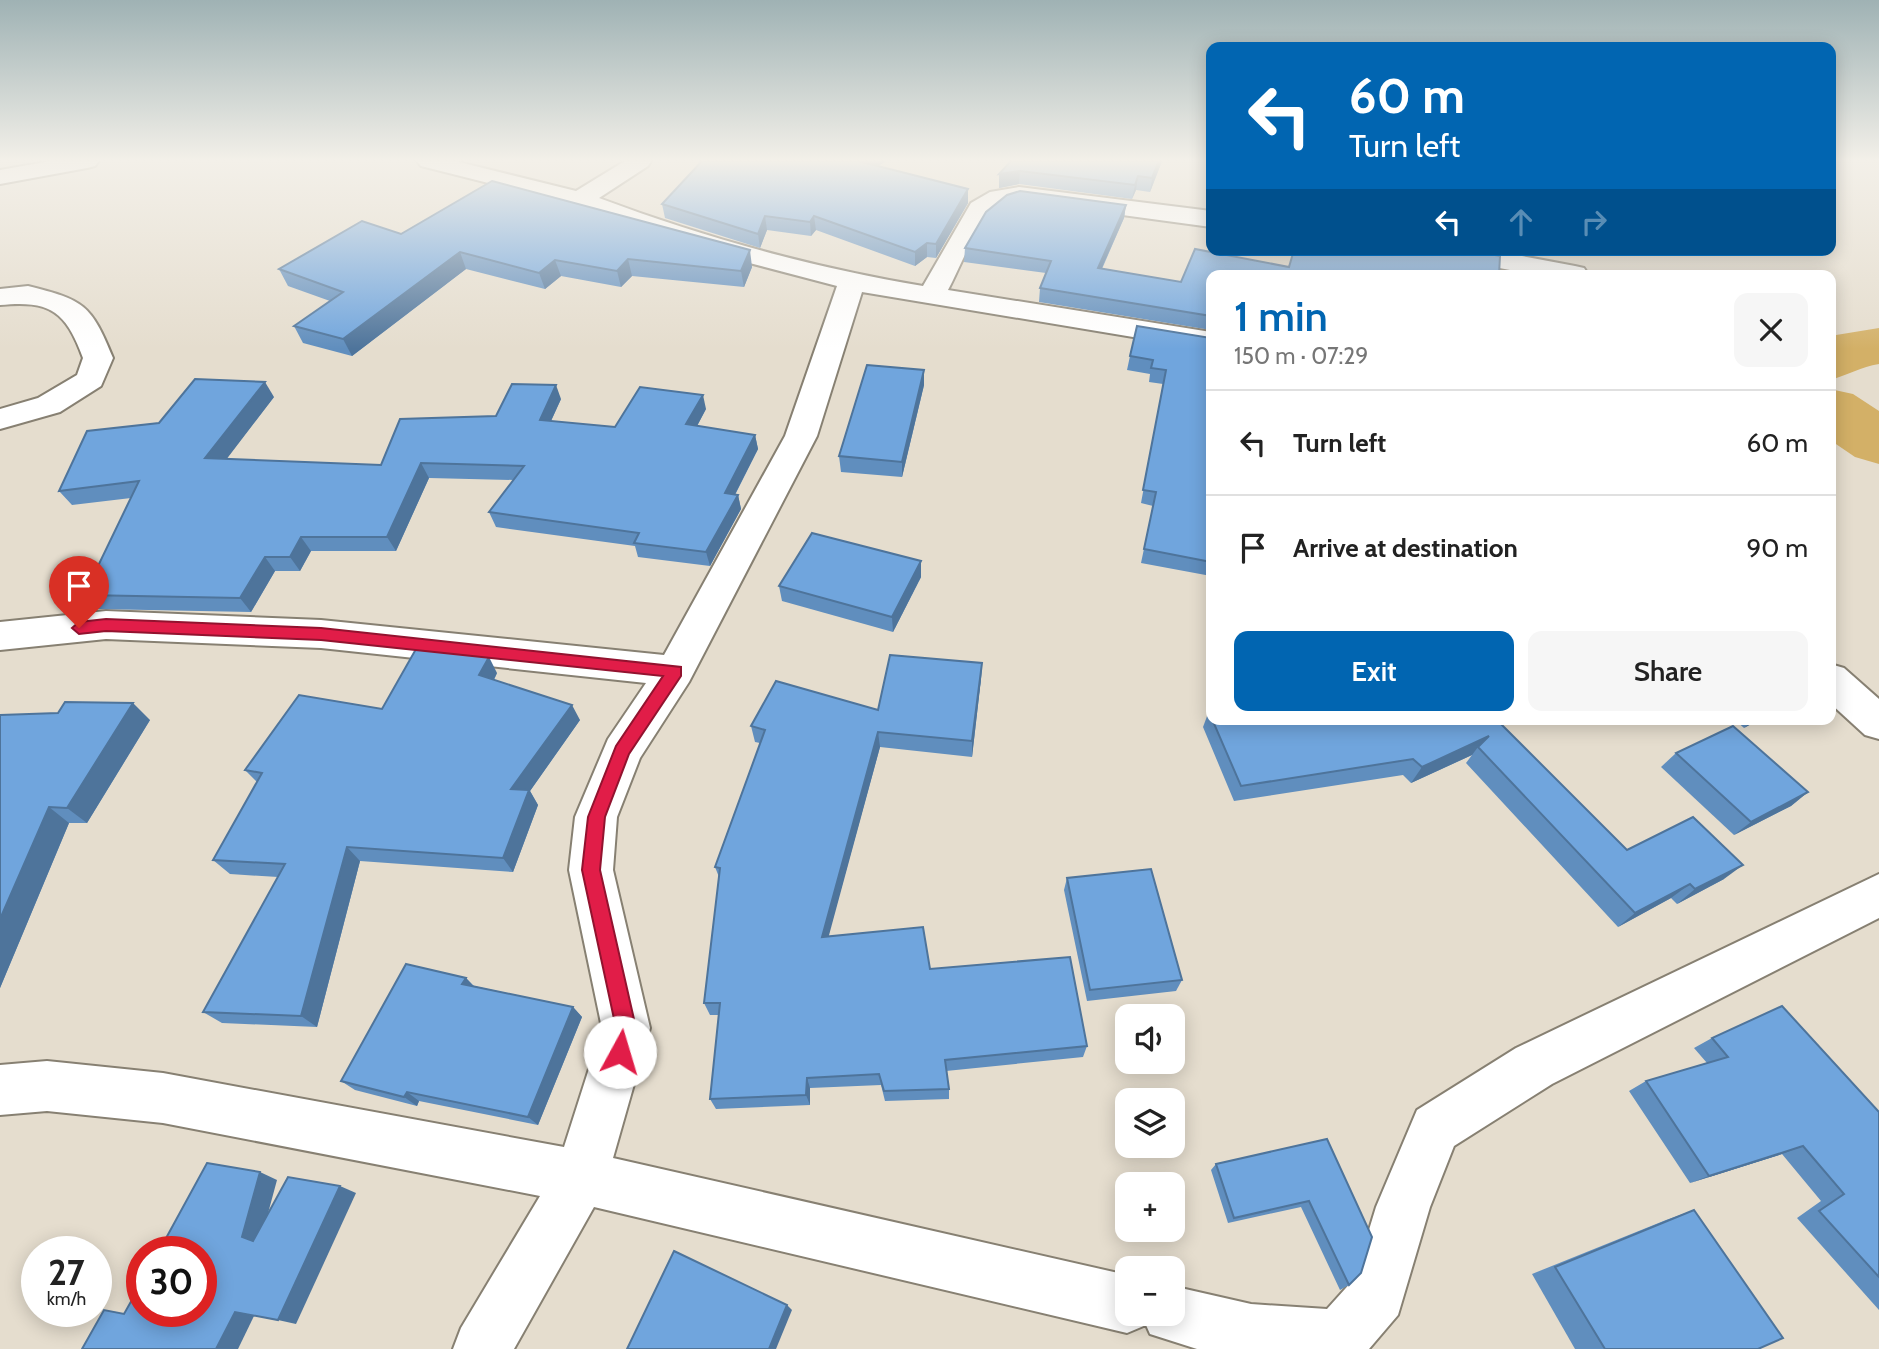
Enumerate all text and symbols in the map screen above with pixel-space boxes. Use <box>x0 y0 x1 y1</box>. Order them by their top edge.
text: 60 m <box>1349 66 1465 125</box>
icon: left <box>1234 70 1325 161</box>
text: Turn left <box>1349 126 1460 165</box>
icon: left <box>1429 203 1467 241</box>
icon: ahead <box>1502 203 1540 241</box>
icon: right <box>1575 203 1613 241</box>
text: 1 min <box>1234 290 1328 342</box>
button: close <box>1734 293 1808 367</box>
text: 150 m · 07:29 <box>1234 342 1368 370</box>
icon: left <box>1234 424 1272 462</box>
text: Turn left <box>1293 427 1386 459</box>
text: 60 m <box>1746 427 1808 459</box>
icon: arrive <box>1234 529 1272 567</box>
text: Arrive at destination <box>1293 532 1518 564</box>
text: 90 m <box>1746 532 1808 564</box>
pin <box>49 556 109 628</box>
icon: arrive <box>60 567 98 605</box>
button: Exit <box>1234 631 1514 711</box>
button: Share <box>1528 631 1808 711</box>
map controls <box>1115 1004 1185 1326</box>
button: sound <box>1115 1004 1185 1074</box>
position arrow <box>583 1015 657 1089</box>
button: layers <box>1115 1088 1185 1158</box>
button: + <box>1115 1172 1185 1242</box>
speed limit sign: 30 <box>126 1236 217 1327</box>
text: 27 <box>48 1251 85 1294</box>
button: − <box>1115 1256 1185 1326</box>
text: km/h <box>47 1288 86 1310</box>

